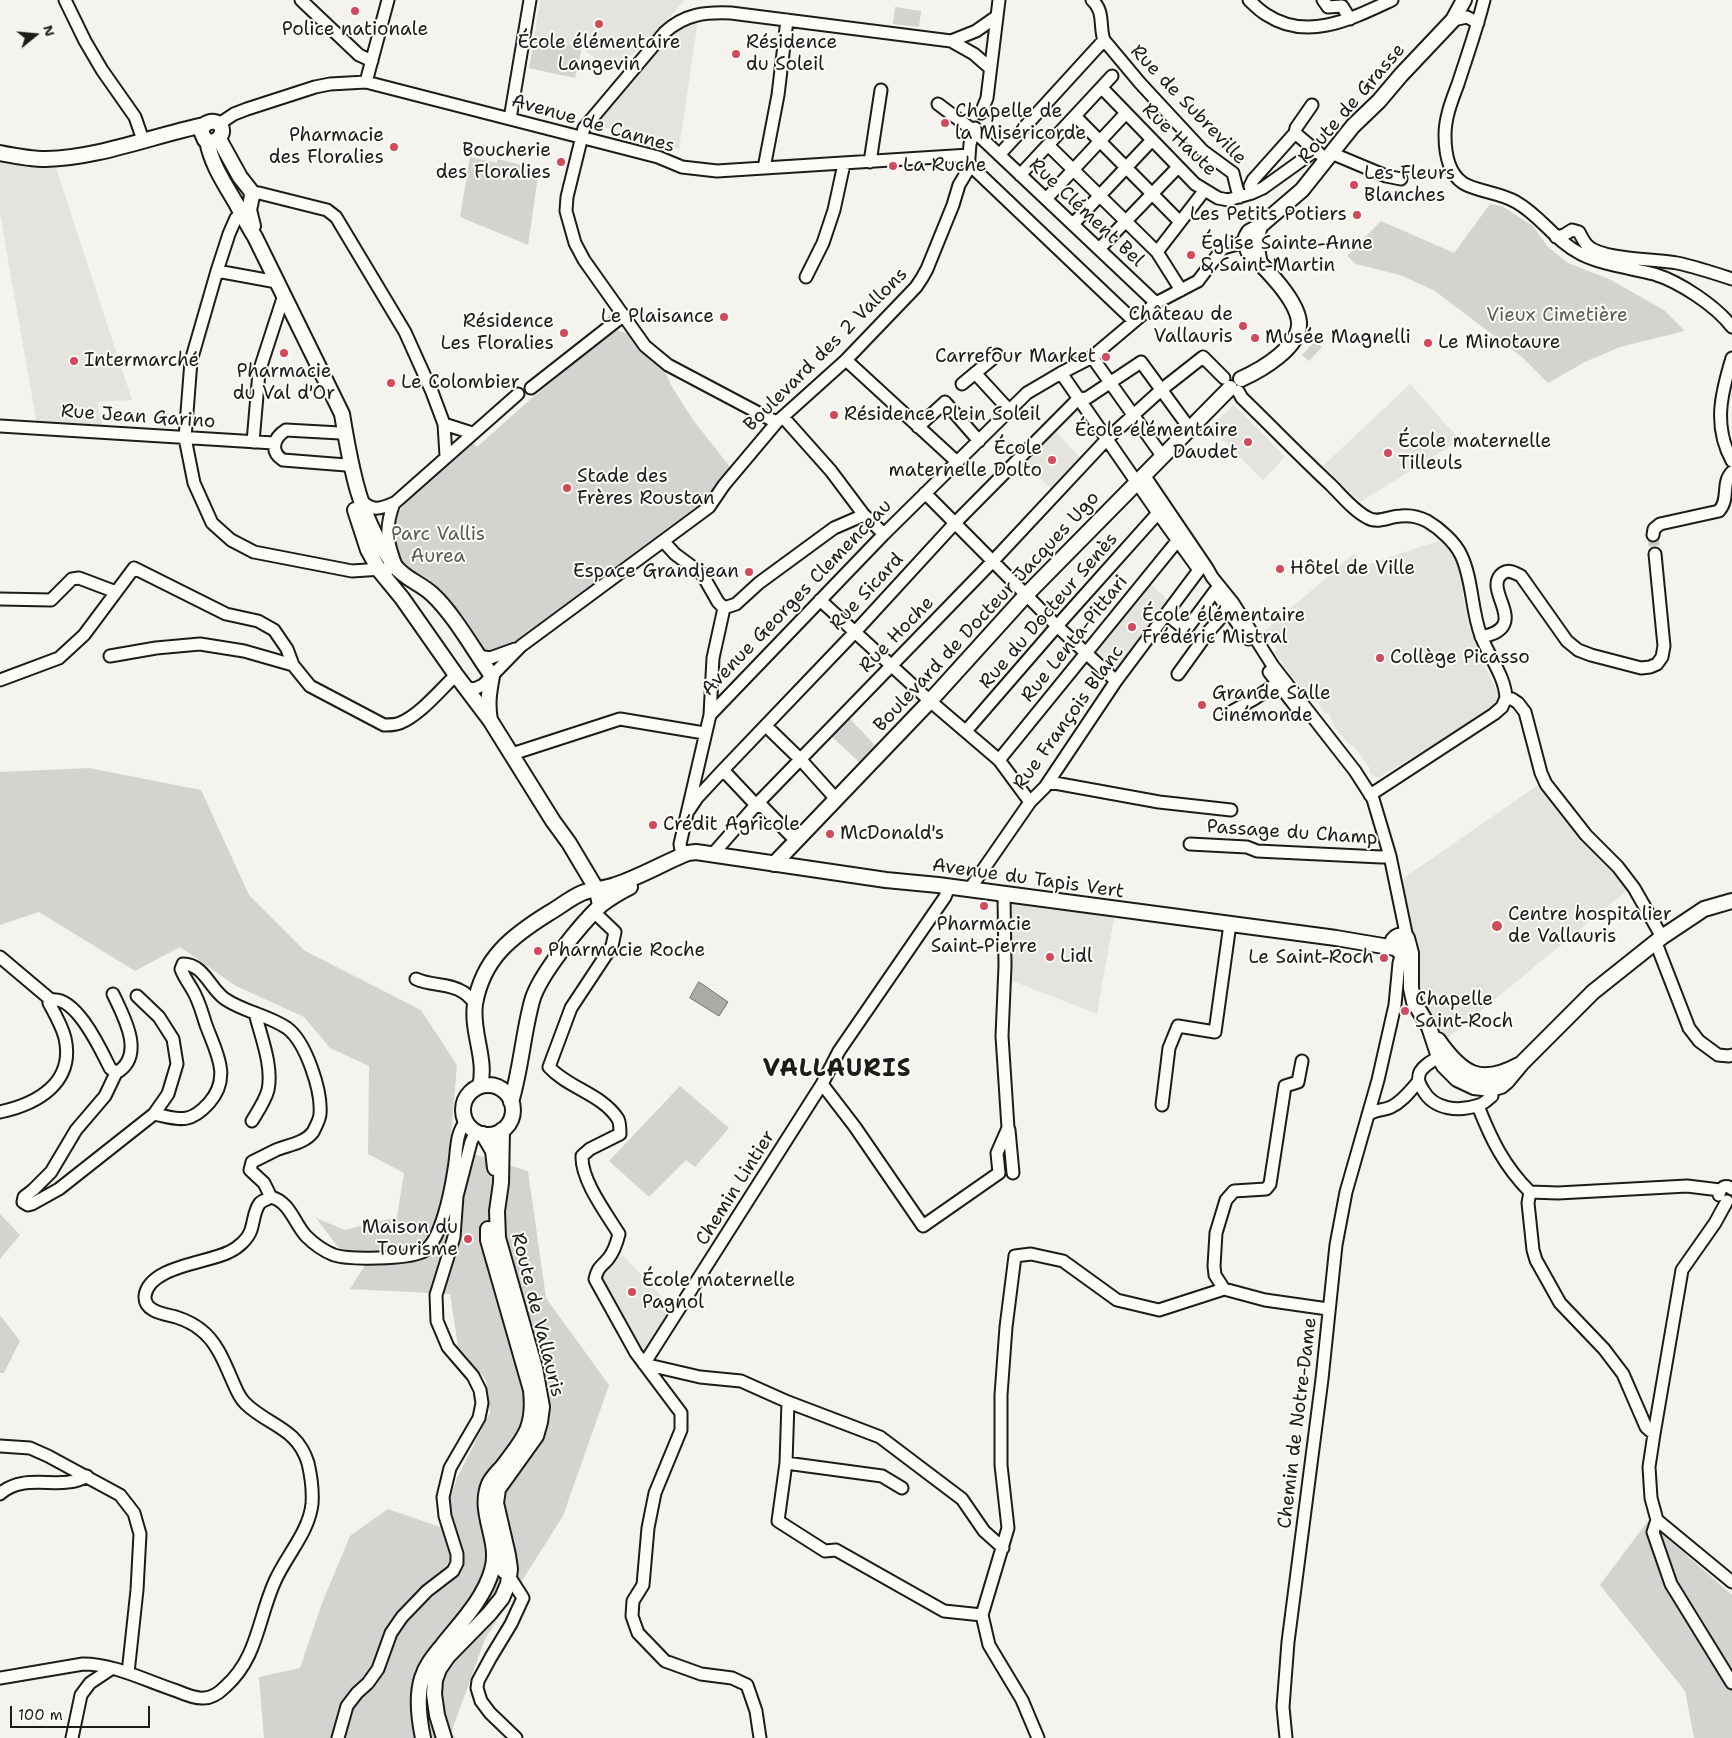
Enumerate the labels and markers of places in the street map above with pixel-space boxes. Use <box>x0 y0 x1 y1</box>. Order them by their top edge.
marker: Police nationale <box>349 5 361 17</box>
marker: École élémentaire Langevin <box>593 18 605 30</box>
place label: Police nationale <box>282 19 428 41</box>
place label: École élémentaire Langevin <box>517 32 681 76</box>
place label: Résidence du Soleil <box>746 32 837 76</box>
marker: Résidence du Soleil <box>730 48 742 60</box>
place label: Chapelle de la Miséricorde <box>955 101 1086 145</box>
marker: Chapelle de la Miséricorde <box>939 117 951 129</box>
place label: Pharmacie des Floralies <box>269 125 384 169</box>
place label: Boucherie des Floralies <box>436 140 551 184</box>
marker: Pharmacie des Floralies <box>388 141 400 153</box>
place label: La Ruche <box>903 155 987 177</box>
marker: Boucherie des Floralies <box>555 156 567 168</box>
marker: La Ruche <box>887 160 899 172</box>
place label: Les Fleurs Blanches <box>1364 163 1455 207</box>
marker: Les Fleurs Blanches <box>1348 179 1360 191</box>
place label: Les Petits Potiers <box>1190 204 1347 226</box>
marker: Les Petits Potiers <box>1351 209 1363 221</box>
place label: Église Sainte-Anne & Saint-Martin <box>1201 233 1373 277</box>
marker: Église Sainte-Anne & Saint-Martin <box>1185 249 1197 261</box>
place label: Château de Vallauris <box>1128 304 1233 348</box>
place label: Le Plaisance <box>601 306 714 328</box>
place label: Résidence Les Floralies <box>441 311 554 355</box>
marker: Le Plaisance <box>718 311 730 323</box>
marker: Château de Vallauris <box>1237 320 1249 332</box>
marker: Résidence Les Floralies <box>558 327 570 339</box>
place label: Musée Magnelli <box>1265 327 1411 349</box>
marker: Musée Magnelli <box>1249 332 1261 344</box>
place label: Le Minotaure <box>1438 332 1560 354</box>
marker: Le Minotaure <box>1422 337 1434 349</box>
place label: Carrefour Market <box>935 346 1096 368</box>
marker: Pharmacie du Val d'Or <box>278 347 290 359</box>
place label: Intermarché <box>84 350 199 372</box>
marker: Carrefour Market <box>1100 351 1112 363</box>
marker: Intermarché <box>68 355 80 367</box>
place label: Pharmacie du Val d'Or <box>233 361 335 405</box>
place label: Le Colombier <box>401 372 520 394</box>
marker: Le Colombier <box>385 377 397 389</box>
place label: Résidence Plein Soleil <box>844 404 1041 426</box>
marker: Résidence Plein Soleil <box>828 409 840 421</box>
place label: École élémentaire Daudet <box>1075 420 1238 464</box>
place label: École maternelle Tilleuls <box>1398 431 1551 475</box>
marker: École élémentaire Daudet <box>1242 436 1254 448</box>
place label: École maternelle Dolto <box>889 438 1042 482</box>
marker: École maternelle Tilleuls <box>1382 447 1394 459</box>
marker: École maternelle Dolto <box>1046 454 1058 466</box>
place label: Stade des Frères Roustan <box>577 466 715 510</box>
marker: Stade des Frères Roustan <box>561 482 573 494</box>
place label: Hôtel de Ville <box>1290 558 1415 580</box>
place label: Espace Grandjean <box>573 561 739 583</box>
marker: Hôtel de Ville <box>1274 563 1286 575</box>
marker: Espace Grandjean <box>743 566 755 578</box>
place label: École élémentaire Frédéric Mistral <box>1142 605 1305 649</box>
marker: École élémentaire Frédéric Mistral <box>1126 621 1138 633</box>
place label: Collège Picasso <box>1390 647 1530 669</box>
marker: Collège Picasso <box>1374 652 1386 664</box>
place label: Grande Salle Cinémonde <box>1212 683 1331 727</box>
marker: Grande Salle Cinémonde <box>1196 699 1208 711</box>
place label: Crédit Agricole <box>663 814 800 836</box>
marker: Crédit Agricole <box>647 819 659 831</box>
place label: McDonald's <box>840 823 944 845</box>
marker: McDonald's <box>824 828 836 840</box>
marker: Pharmacie Saint-Pierre <box>978 900 990 912</box>
place label: Centre hospitalier de Vallauris <box>1508 904 1672 948</box>
place label: Pharmacie Saint-Pierre <box>931 914 1037 958</box>
marker: Centre hospitalier de Vallauris <box>1490 919 1504 933</box>
place label: Pharmacie Roche <box>548 940 705 962</box>
marker: Pharmacie Roche <box>532 945 544 957</box>
place label: Lidl <box>1060 946 1093 968</box>
place label: Le Saint-Roch <box>1248 947 1374 969</box>
marker: Lidl <box>1044 951 1056 963</box>
marker: Le Saint-Roch <box>1378 952 1390 964</box>
place label: Chapelle Saint-Roch <box>1415 989 1513 1033</box>
marker: Chapelle Saint-Roch <box>1399 1005 1411 1017</box>
place label: Maison du Tourisme <box>362 1217 458 1261</box>
marker: Maison du Tourisme <box>462 1233 474 1245</box>
place label: École maternelle Pagnol <box>642 1270 795 1314</box>
marker: École maternelle Pagnol <box>626 1286 638 1298</box>

